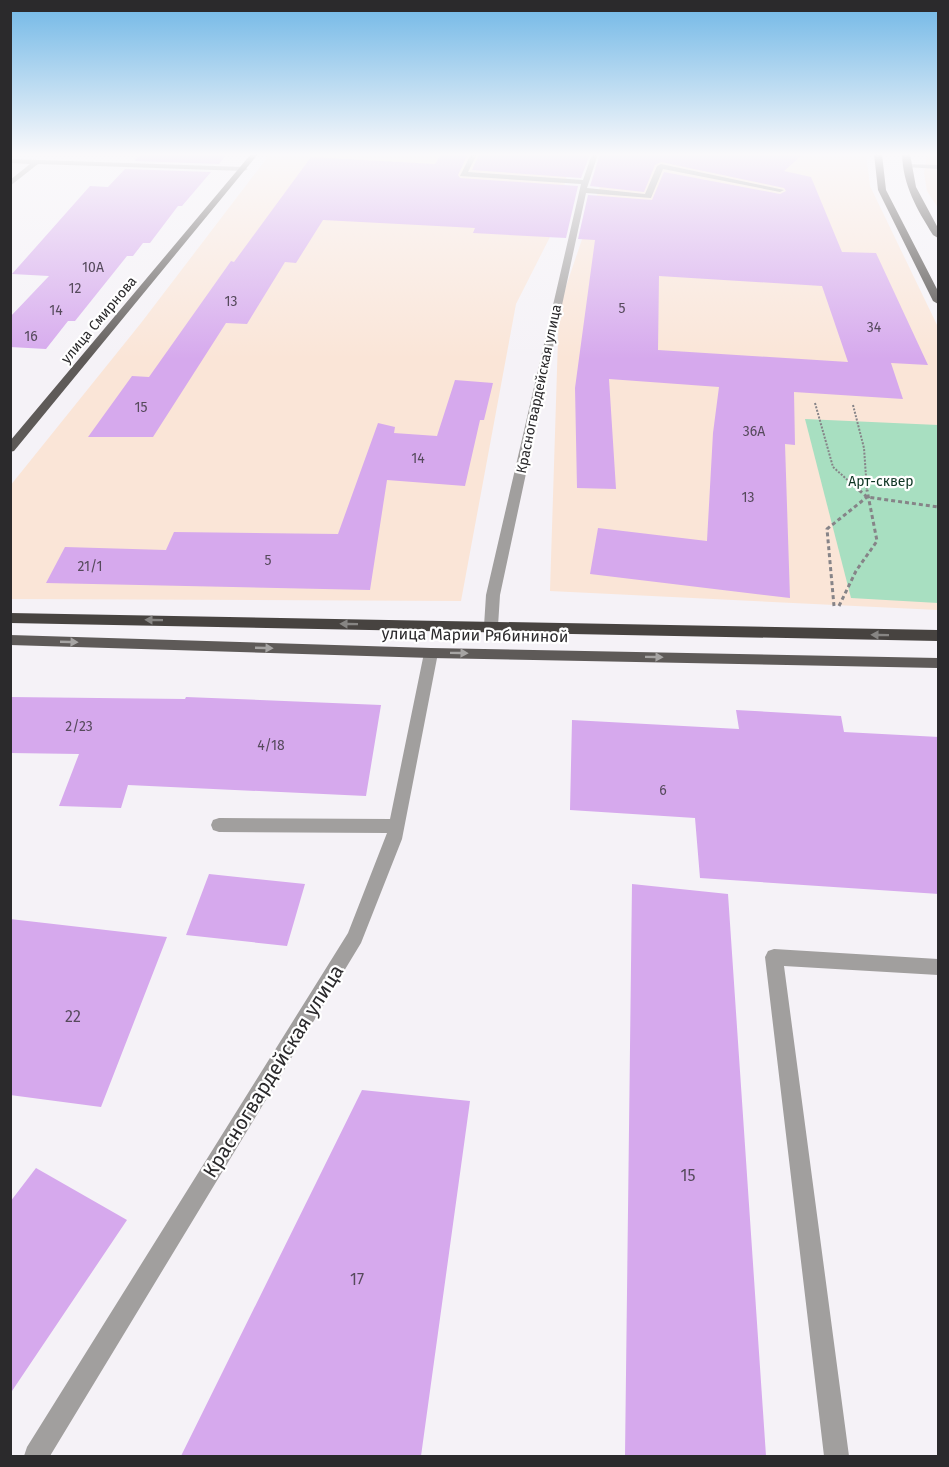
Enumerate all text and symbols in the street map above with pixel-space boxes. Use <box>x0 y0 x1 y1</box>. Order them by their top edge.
house number: 10А <box>82 259 104 276</box>
street label: улица Смирнова <box>58 273 140 367</box>
house number: 12 <box>69 280 82 297</box>
house number: 13 <box>224 293 238 310</box>
house number: 5 <box>618 300 626 317</box>
house number: 14 <box>49 302 63 319</box>
street label: Красногвардейская улица <box>513 303 565 475</box>
house number: 34 <box>867 319 882 336</box>
house number: 16 <box>24 328 38 345</box>
house number: 15 <box>134 399 148 416</box>
house number: 36А <box>743 423 765 440</box>
house number: 14 <box>411 450 425 467</box>
park label: Арт-сквер <box>848 473 914 490</box>
house number: 13 <box>741 489 755 506</box>
house number: 5 <box>264 552 272 569</box>
house number: 21/1 <box>77 558 103 575</box>
one-way arrow <box>145 616 164 625</box>
one-way arrow <box>340 619 359 629</box>
street label: улица Марии Рябининой <box>381 624 569 646</box>
one-way arrow <box>871 630 890 640</box>
one-way arrow <box>59 637 78 646</box>
one-way arrow <box>254 643 273 652</box>
one-way arrow <box>449 648 468 658</box>
one-way arrow <box>644 652 663 662</box>
house number: 2/23 <box>65 718 93 735</box>
house number: 4/18 <box>257 737 285 754</box>
house number: 6 <box>659 782 667 799</box>
street label: Красногвардейская улица <box>198 960 348 1182</box>
house number: 22 <box>65 1007 81 1026</box>
house number: 15 <box>681 1166 695 1185</box>
house number: 17 <box>350 1270 364 1289</box>

